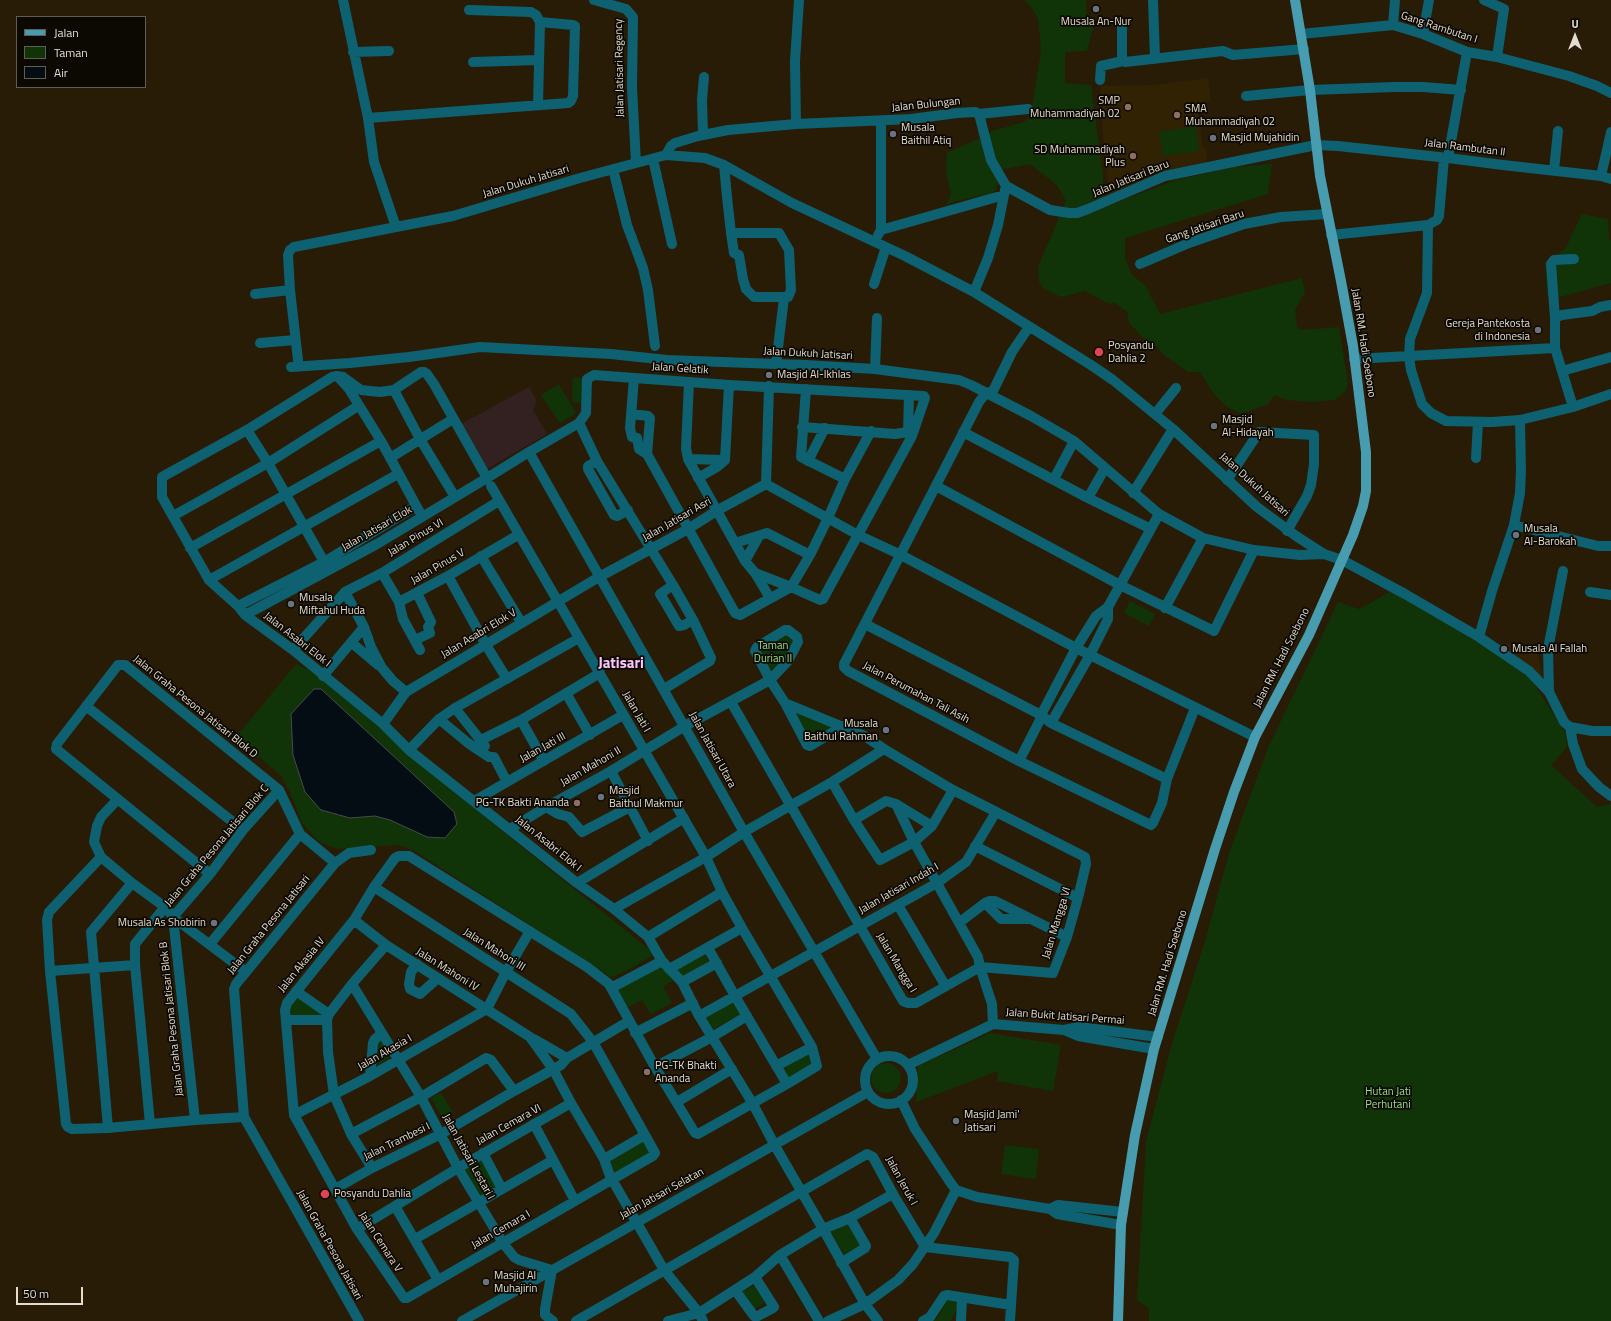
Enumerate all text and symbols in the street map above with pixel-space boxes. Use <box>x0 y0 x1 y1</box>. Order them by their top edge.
marker: Musala An-Nur <box>1091 4 1101 14</box>
street label: Gang Rambutan I <box>1399 9 1479 47</box>
place label: Musala An-Nur <box>1061 15 1131 29</box>
legend <box>16 16 146 88</box>
north arrow <box>1555 16 1595 56</box>
text: U <box>1571 16 1579 32</box>
street label: Jalan Jatisari Regency <box>613 19 627 117</box>
text: Jalan <box>54 23 79 42</box>
text: Taman <box>54 43 88 62</box>
text: Air <box>54 63 68 82</box>
place label: SMP Muhammadiyah 02 <box>1030 94 1120 120</box>
street label: Jalan Bulungan <box>891 95 961 115</box>
marker: SMP Muhammadiyah 02 <box>1123 102 1133 112</box>
place label: SMA Muhammadiyah 02 <box>1185 102 1275 128</box>
marker: SMA Muhammadiyah 02 <box>1172 110 1182 120</box>
place label: Musala Baithil Atiq <box>901 121 951 147</box>
marker: Musala Baithil Atiq <box>888 129 898 139</box>
place label: Masjid Mujahidin <box>1221 131 1299 145</box>
marker: Masjid Mujahidin <box>1208 133 1218 143</box>
street label: Jalan Rambutan II <box>1424 136 1506 160</box>
place label: SD Muhammadiyah Plus <box>1034 143 1125 169</box>
marker: SD Muhammadiyah Plus <box>1128 151 1138 161</box>
street label: Jalan Jatisari Baru <box>1091 158 1171 200</box>
street label: Jalan Dukuh Jatisari <box>481 163 571 201</box>
street label: Gang Jatisari Baru <box>1164 207 1246 247</box>
street label: Jalan RM. Hadi Soebono <box>1348 288 1378 398</box>
place label: Gereja Pantekosta di Indonesia <box>1445 317 1530 343</box>
marker: Gereja Pantekosta di Indonesia <box>1533 325 1543 335</box>
place label: Posyandu Dahlia 2 <box>1108 339 1154 365</box>
street label: Jalan Dukuh Jatisari <box>763 345 853 363</box>
marker: Posyandu Dahlia 2 <box>1093 346 1105 358</box>
street label: Jalan Gelatik <box>651 360 709 378</box>
place label: Masjid Al-Ikhlas <box>777 368 851 382</box>
marker: Masjid Al-Ikhlas <box>764 370 774 380</box>
place label: Masjid Al-Hidayah <box>1222 413 1274 439</box>
marker: Masjid Al-Hidayah <box>1209 421 1219 431</box>
street label: Jalan Dukuh Jatisari <box>1216 450 1292 520</box>
street label: Jalan Jatisari Asri <box>640 495 714 545</box>
street label: Jalan Jatisari Elok <box>339 504 415 554</box>
street label: Jalan Pinus VI <box>386 516 446 560</box>
place label: Musala Al-Barokah <box>1524 522 1576 548</box>
marker: Musala Al-Barokah <box>1511 530 1521 540</box>
street label: Jalan Pinus V <box>409 546 467 588</box>
place label: Musala Miftahul Huda <box>299 591 365 617</box>
marker: Musala Miftahul Huda <box>286 599 296 609</box>
street label: Jalan Asabri Elok V <box>439 606 519 662</box>
street label: Jalan RM. Hadi Soebono <box>1251 606 1313 710</box>
street label: Jalan Asabri Elok I <box>261 610 333 670</box>
park label: Taman Durian II <box>754 639 792 665</box>
place label: Musala Al Fallah <box>1512 642 1587 656</box>
marker: Musala Al Fallah <box>1499 644 1509 654</box>
street label: Jalan Graha Pesona Jatisari Blok D <box>130 653 260 761</box>
district label: Jatisari <box>598 655 644 673</box>
street label: Jalan Perumahan Tali Asih <box>860 659 972 727</box>
street label: Jalan Jati I <box>619 689 653 735</box>
street label: Jalan Jatisari Utara <box>686 710 738 790</box>
place label: Musala Baithul Rahman <box>804 717 878 743</box>
marker: Musala Baithul Rahman <box>881 725 891 735</box>
street label: Jalan Jati III <box>518 730 568 766</box>
street label: Jalan Mahoni II <box>558 744 624 790</box>
street label: Jalan Graha Pesona Jatisari Blok C <box>162 782 272 910</box>
place label: Masjid Baithul Makmur <box>609 784 683 810</box>
marker: Masjid Baithul Makmur <box>596 792 606 802</box>
place label: PG-TK Bakti Ananda <box>476 796 569 810</box>
marker: PG-TK Bakti Ananda <box>572 798 582 808</box>
street label: Jalan Asabri Elok I <box>512 813 584 875</box>
street label: Jalan Jatisari Indah I <box>857 861 941 917</box>
street label: Jalan Graha Pesona Jatisari <box>225 873 313 977</box>
street label: Jalan Mangga VI <box>1040 886 1074 960</box>
street label: Jalan RM. Hadi Soebono <box>1146 908 1190 1018</box>
place label: Musala As Shobirin <box>118 916 206 930</box>
marker: Musala As Shobirin <box>209 918 219 928</box>
street label: Jalan Mahoni III <box>461 926 527 974</box>
street label: Jalan Mangga I <box>873 931 919 995</box>
street label: Jalan Akasia IV <box>276 935 328 995</box>
street label: Jalan Graha Pesona Jatisari Blok B <box>157 941 187 1097</box>
street label: Jalan Mahoni IV <box>413 945 481 995</box>
street label: Jalan Bukit Jatisari Permai <box>1005 1006 1125 1028</box>
street label: Jalan Akasia I <box>355 1032 415 1074</box>
place label: PG-TK Bhakti Ananda <box>655 1059 717 1085</box>
marker: PG-TK Bhakti Ananda <box>642 1067 652 1077</box>
park label: Hutan Jati Perhutani <box>1365 1085 1411 1111</box>
street label: Jalan Cemara VI <box>474 1102 544 1148</box>
place label: Masjid Jami' Jatisari <box>964 1108 1020 1134</box>
street label: Jalan Jatisari Lestari I <box>439 1112 497 1202</box>
marker: Masjid Jami' Jatisari <box>951 1116 961 1126</box>
street label: Jalan Trambesi I <box>362 1120 432 1164</box>
street label: Jalan Jeruk I <box>882 1154 920 1208</box>
street label: Jalan Jatisari Selatan <box>618 1165 706 1223</box>
place label: Posyandu Dahlia <box>334 1187 411 1201</box>
street label: Jalan Graha Pesona Jatisari <box>293 1188 365 1302</box>
marker: Posyandu Dahlia <box>319 1188 331 1200</box>
street label: Jalan Cemara I <box>469 1208 533 1252</box>
street label: Jalan Cemara V <box>356 1209 404 1275</box>
place label: Masjid Al Muhajirin <box>494 1269 537 1295</box>
marker: Masjid Al Muhajirin <box>481 1277 491 1287</box>
scale bar <box>18 1279 85 1305</box>
text: 50 m <box>23 1284 49 1303</box>

